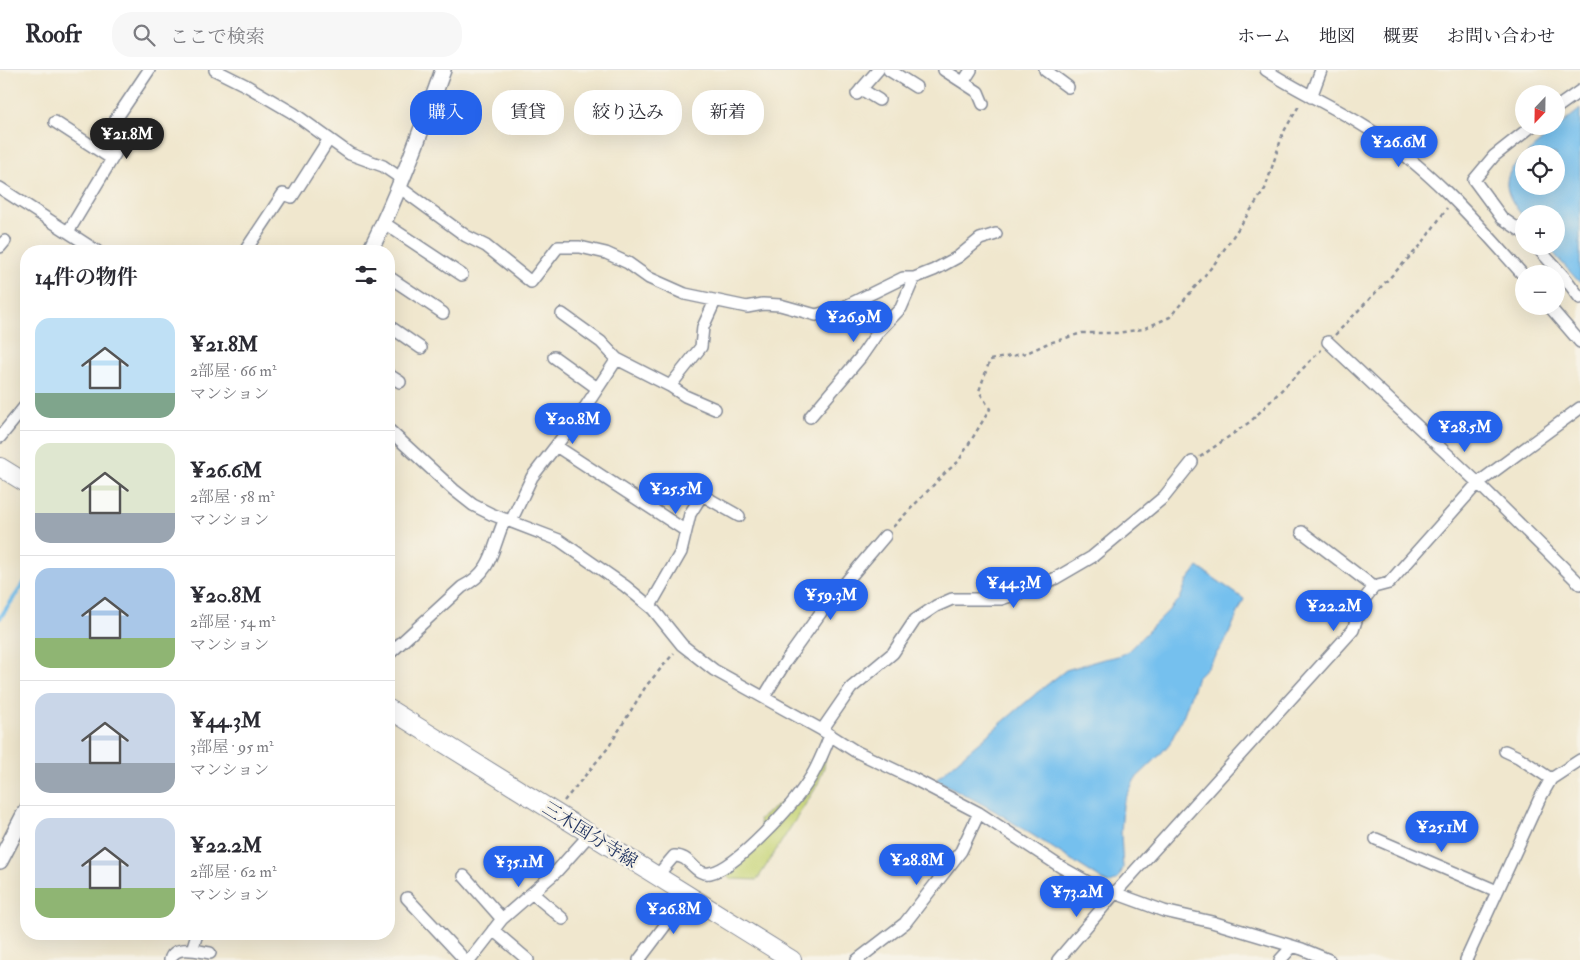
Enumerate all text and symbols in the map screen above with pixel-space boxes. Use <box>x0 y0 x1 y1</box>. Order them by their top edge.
search box <box>112 12 462 57</box>
text: Roofr <box>25 19 82 50</box>
icon: search <box>130 21 158 49</box>
text: ここで検索 <box>170 25 265 49</box>
text: ホーム <box>1237 25 1291 48</box>
text: 地図 <box>1319 25 1355 48</box>
text: 概要 <box>1383 25 1419 48</box>
text: お問い合わせ <box>1447 25 1555 48</box>
north arrow <box>1515 85 1565 135</box>
map controls <box>1515 85 1565 315</box>
chip: 購入 <box>410 90 482 135</box>
chip: 賃貸 <box>492 90 564 135</box>
chip: 絞り込み <box>574 90 682 135</box>
chip: 新着 <box>692 90 764 135</box>
pin: ¥21.8M <box>86 118 168 160</box>
text: ¥21.8M <box>101 124 153 144</box>
pin: ¥26.6M <box>1358 126 1440 168</box>
text: ¥26.6M <box>1372 132 1426 152</box>
button: locate <box>1515 145 1565 195</box>
button: + <box>1515 205 1565 255</box>
icon: filters <box>352 261 380 289</box>
text: 14件の物件 <box>35 264 138 291</box>
button: − <box>1515 265 1565 315</box>
pin: ¥26.9M <box>813 300 895 343</box>
text: ¥26.9M <box>827 307 881 327</box>
text: ¥21.8M <box>190 331 258 358</box>
icon: home <box>75 338 135 398</box>
text: 2部屋 · 66 m² <box>190 361 276 381</box>
text: マンション <box>190 384 269 404</box>
pin: ¥20.8M <box>532 402 614 445</box>
text: ¥20.8M <box>546 409 600 429</box>
pin: ¥28.5M <box>1424 410 1506 453</box>
text: ¥28.5M <box>1438 417 1492 437</box>
text: ¥26.6M <box>190 457 262 484</box>
icon: home <box>75 463 135 523</box>
pin: ¥25.5M <box>635 472 717 515</box>
text: ¥25.5M <box>650 479 702 499</box>
text: 2部屋 · 58 m² <box>190 487 275 507</box>
text: マンション <box>190 510 269 530</box>
pin: ¥44.3M <box>973 566 1055 609</box>
text: ¥44.3M <box>987 573 1041 593</box>
pin: ¥59.3M <box>790 578 872 621</box>
text: ¥20.8M <box>190 582 261 609</box>
text: ¥59.3M <box>805 585 857 605</box>
icon: home <box>75 588 135 648</box>
pin: ¥22.2M <box>1293 590 1375 632</box>
text: ¥22.2M <box>1307 596 1361 616</box>
text: 2部屋 · 54 m² <box>190 612 276 632</box>
text: マンション <box>190 635 269 655</box>
text: ¥44.3M <box>190 707 261 734</box>
icon: home <box>75 713 135 773</box>
text: 3部屋 · 95 m² <box>190 737 274 757</box>
text: マンション <box>190 760 269 780</box>
street label: 三木国分寺線 <box>538 797 642 873</box>
pin: ¥25.1M <box>1401 810 1483 853</box>
text: ¥25.1M <box>1416 817 1468 837</box>
text: ¥22.2M <box>190 832 262 859</box>
icon: home <box>75 838 135 898</box>
pin: ¥28.8M <box>876 844 958 886</box>
pin: ¥35.1M <box>478 846 560 888</box>
text: ¥28.8M <box>890 850 944 870</box>
text: ¥35.1M <box>494 852 544 872</box>
text: 2部屋 · 62 m² <box>190 862 276 882</box>
pin: ¥73.2M <box>1036 876 1118 918</box>
text: ¥73.2M <box>1051 882 1103 902</box>
text: マンション <box>190 885 269 905</box>
pin: ¥26.8M <box>633 892 715 935</box>
text: ¥26.8M <box>647 899 701 919</box>

